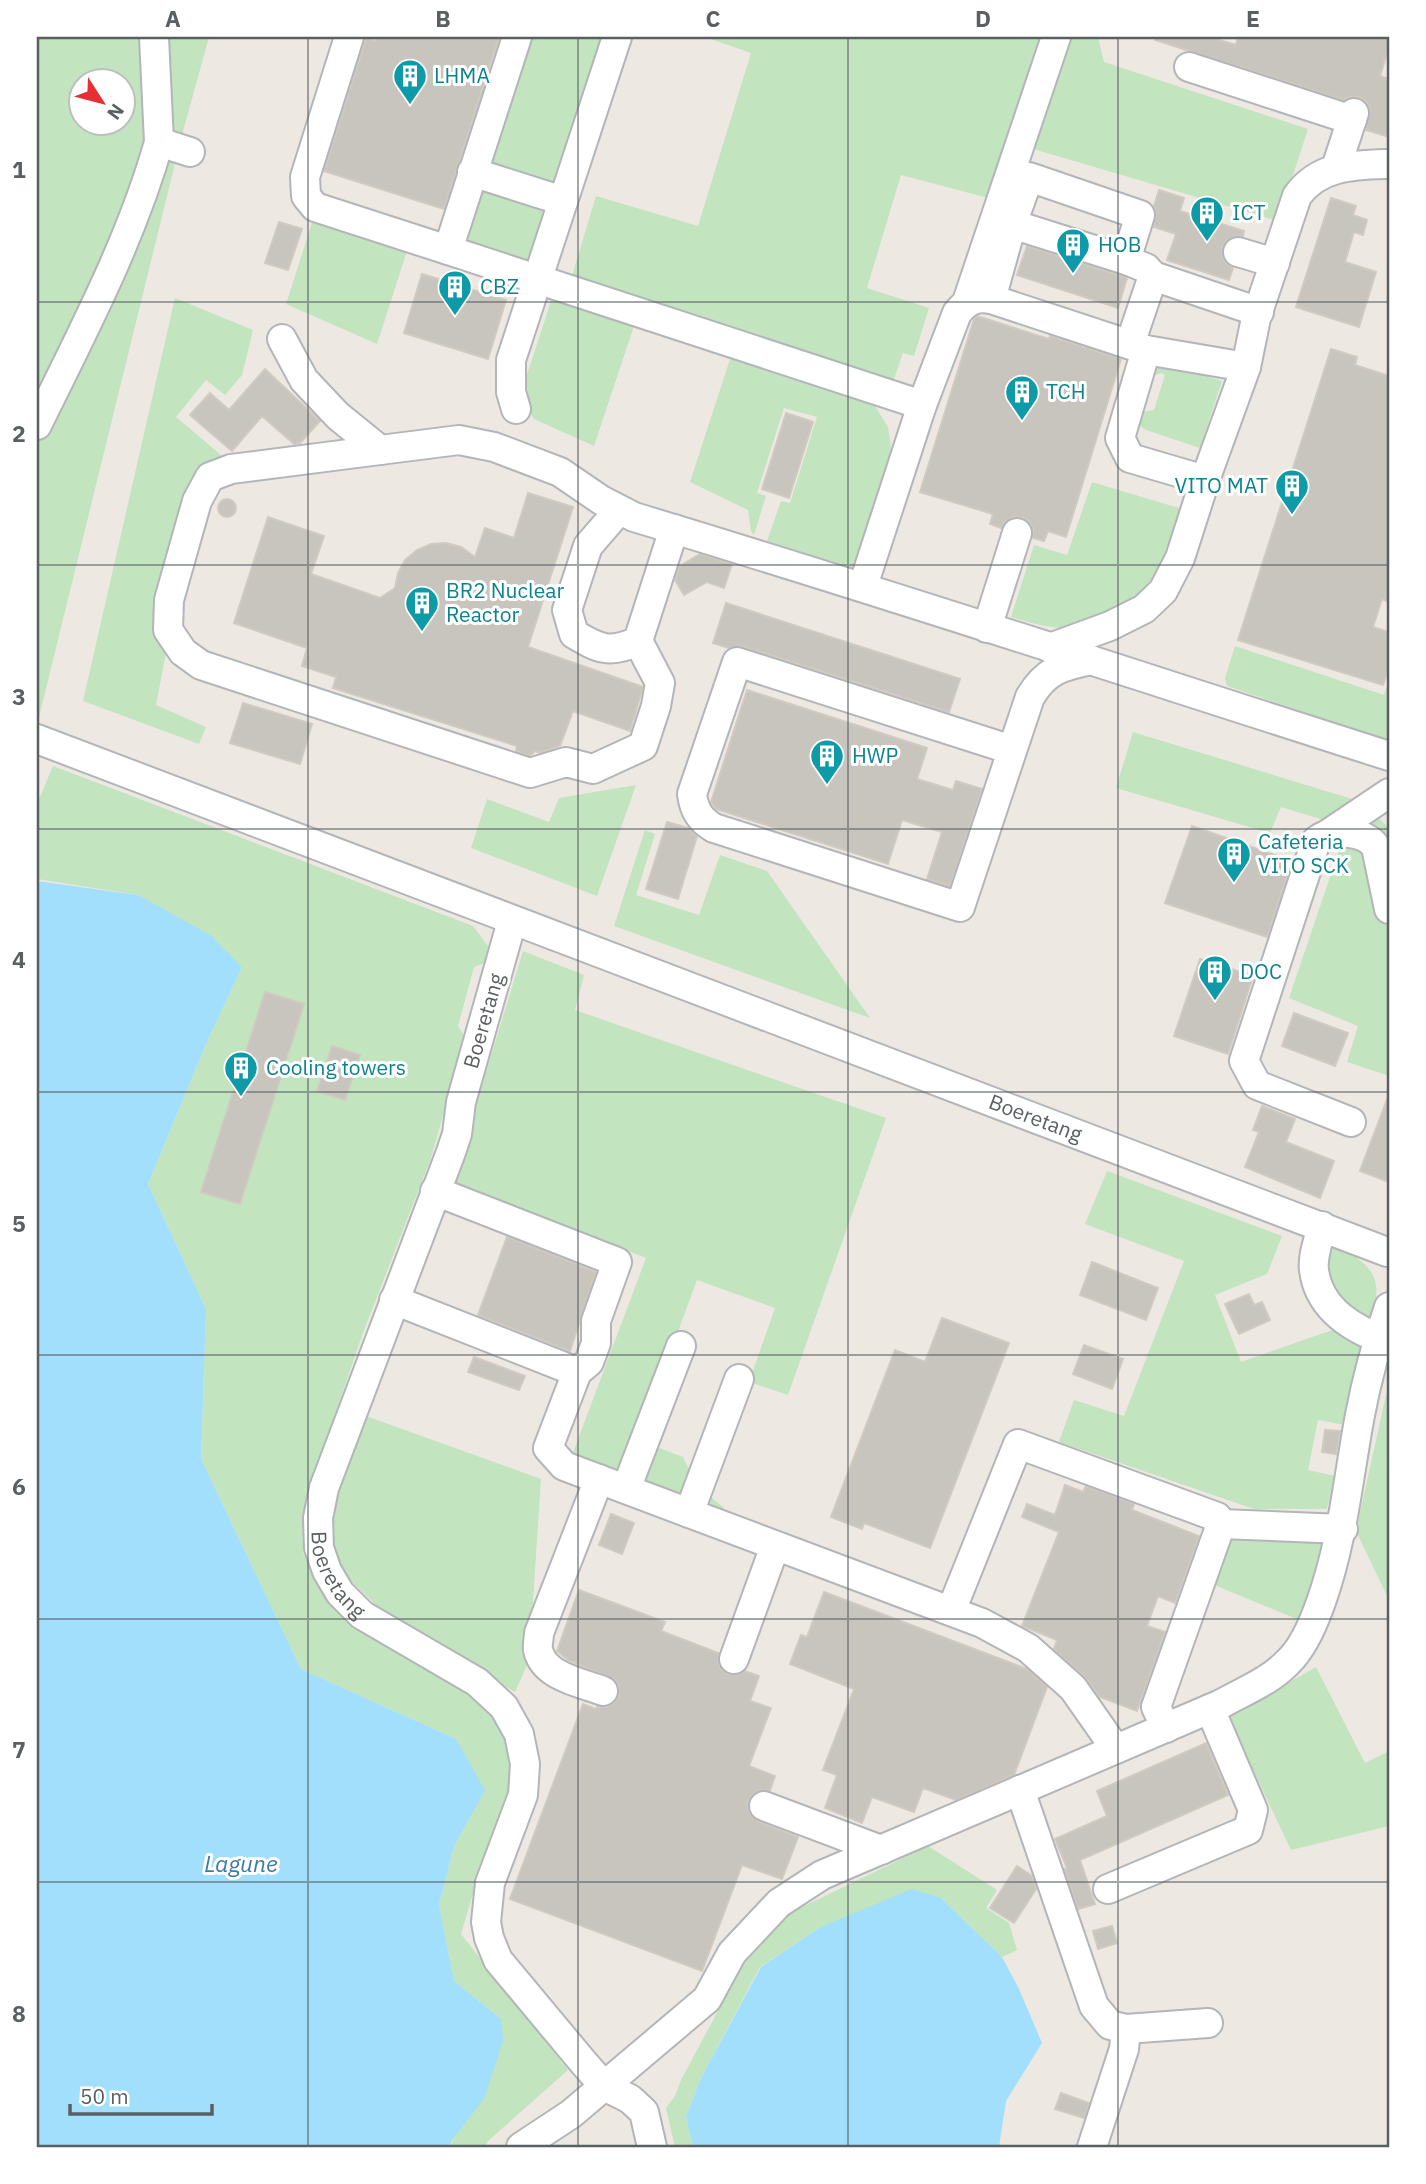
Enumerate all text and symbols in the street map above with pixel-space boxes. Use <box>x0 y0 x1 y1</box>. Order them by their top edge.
text: A <box>165 3 181 33</box>
text: B <box>435 3 451 33</box>
text: C <box>706 3 721 33</box>
text: D <box>975 3 991 33</box>
text: E <box>1246 3 1260 33</box>
building icon: LHMA <box>391 57 429 106</box>
place label: LHMA <box>434 61 490 89</box>
north arrow <box>66 66 136 136</box>
text: N <box>102 99 130 125</box>
text: 1 <box>12 154 26 184</box>
building icon: ICT <box>1188 194 1226 243</box>
place label: ICT <box>1232 198 1265 226</box>
building icon: HOB <box>1054 226 1092 275</box>
place label: HOB <box>1098 230 1141 258</box>
building icon: CBZ <box>436 268 474 317</box>
place label: CBZ <box>480 272 519 300</box>
building icon: TCH <box>1003 373 1041 422</box>
place label: TCH <box>1046 377 1085 405</box>
text: 2 <box>12 418 26 448</box>
building icon: VITO MAT <box>1273 467 1311 516</box>
place label: VITO MAT <box>1174 471 1268 499</box>
place label: BR2 Nuclear Reactor <box>446 576 565 628</box>
building icon: BR2 Nuclear Reactor <box>403 584 441 633</box>
text: 3 <box>12 681 26 711</box>
building icon: HWP <box>808 737 846 786</box>
place label: HWP <box>852 741 898 769</box>
place label: Cafeteria VITO SCK <box>1258 827 1349 879</box>
building icon: Cafeteria VITO SCK <box>1215 835 1253 884</box>
text: 4 <box>12 944 26 974</box>
building icon: DOC <box>1196 953 1234 1002</box>
place label: DOC <box>1240 957 1282 985</box>
street label: Boeretang <box>456 970 510 1072</box>
building icon: Cooling towers <box>222 1049 260 1098</box>
place label: Cooling towers <box>266 1053 406 1081</box>
street label: Boeretang <box>985 1087 1086 1148</box>
text: 5 <box>12 1208 26 1238</box>
text: 6 <box>12 1471 26 1501</box>
street label: Boeretang <box>305 1531 372 1624</box>
text: 7 <box>12 1734 26 1764</box>
water label: Lagune <box>204 1848 278 1878</box>
text: 8 <box>12 1998 26 2028</box>
scale bar <box>70 2072 212 2116</box>
text: 50 m <box>80 2082 129 2110</box>

